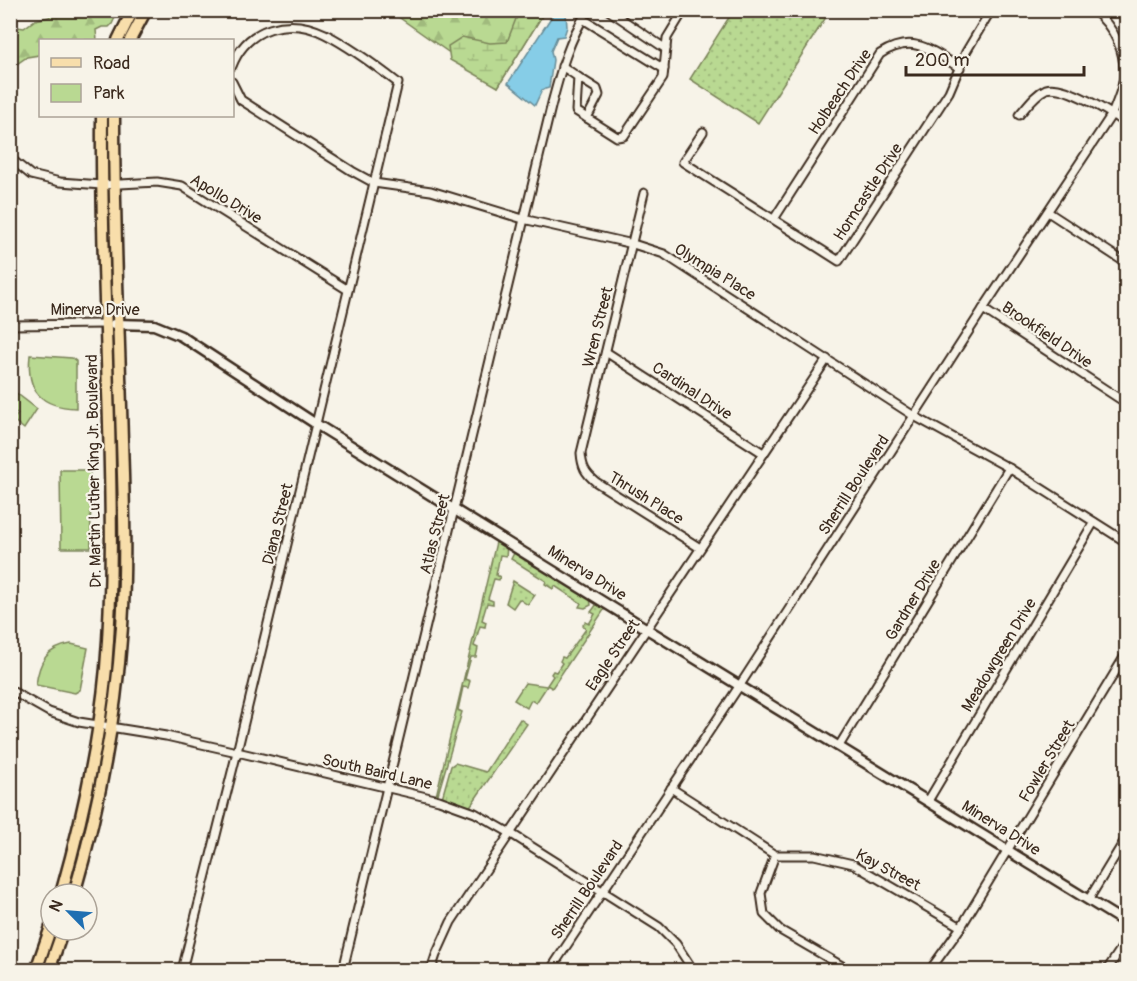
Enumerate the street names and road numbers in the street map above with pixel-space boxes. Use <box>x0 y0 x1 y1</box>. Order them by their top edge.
street label: Holbeach Drive <box>804 45 876 139</box>
street label: Horncastle Drive <box>829 140 907 244</box>
street label: Apollo Drive <box>186 170 266 228</box>
street label: Olympia Place <box>671 239 760 305</box>
street label: Wren Street <box>578 284 618 369</box>
street label: Brookfield Drive <box>998 297 1096 373</box>
street label: Minerva Drive <box>50 300 140 320</box>
street label: Dr. Martin Luther King Jr. Boulevard <box>82 354 106 588</box>
street label: Cardinal Drive <box>648 358 736 424</box>
street label: Sherrill Boulevard <box>814 431 894 539</box>
street label: Thrush Place <box>605 467 687 529</box>
street label: Diana Street <box>258 481 298 567</box>
street label: Atlas Street <box>415 491 455 576</box>
street label: Minerva Drive <box>544 541 630 605</box>
street label: Gardner Drive <box>881 556 945 644</box>
street label: Meadowgreen Drive <box>957 594 1041 716</box>
street label: Eagle Street <box>582 615 645 695</box>
street label: Fowler Street <box>1015 716 1080 806</box>
street label: South Baird Lane <box>320 750 434 794</box>
street label: Minerva Drive <box>958 796 1044 860</box>
street label: Sherrill Boulevard <box>546 837 628 943</box>
street label: Kay Street <box>852 845 924 896</box>

